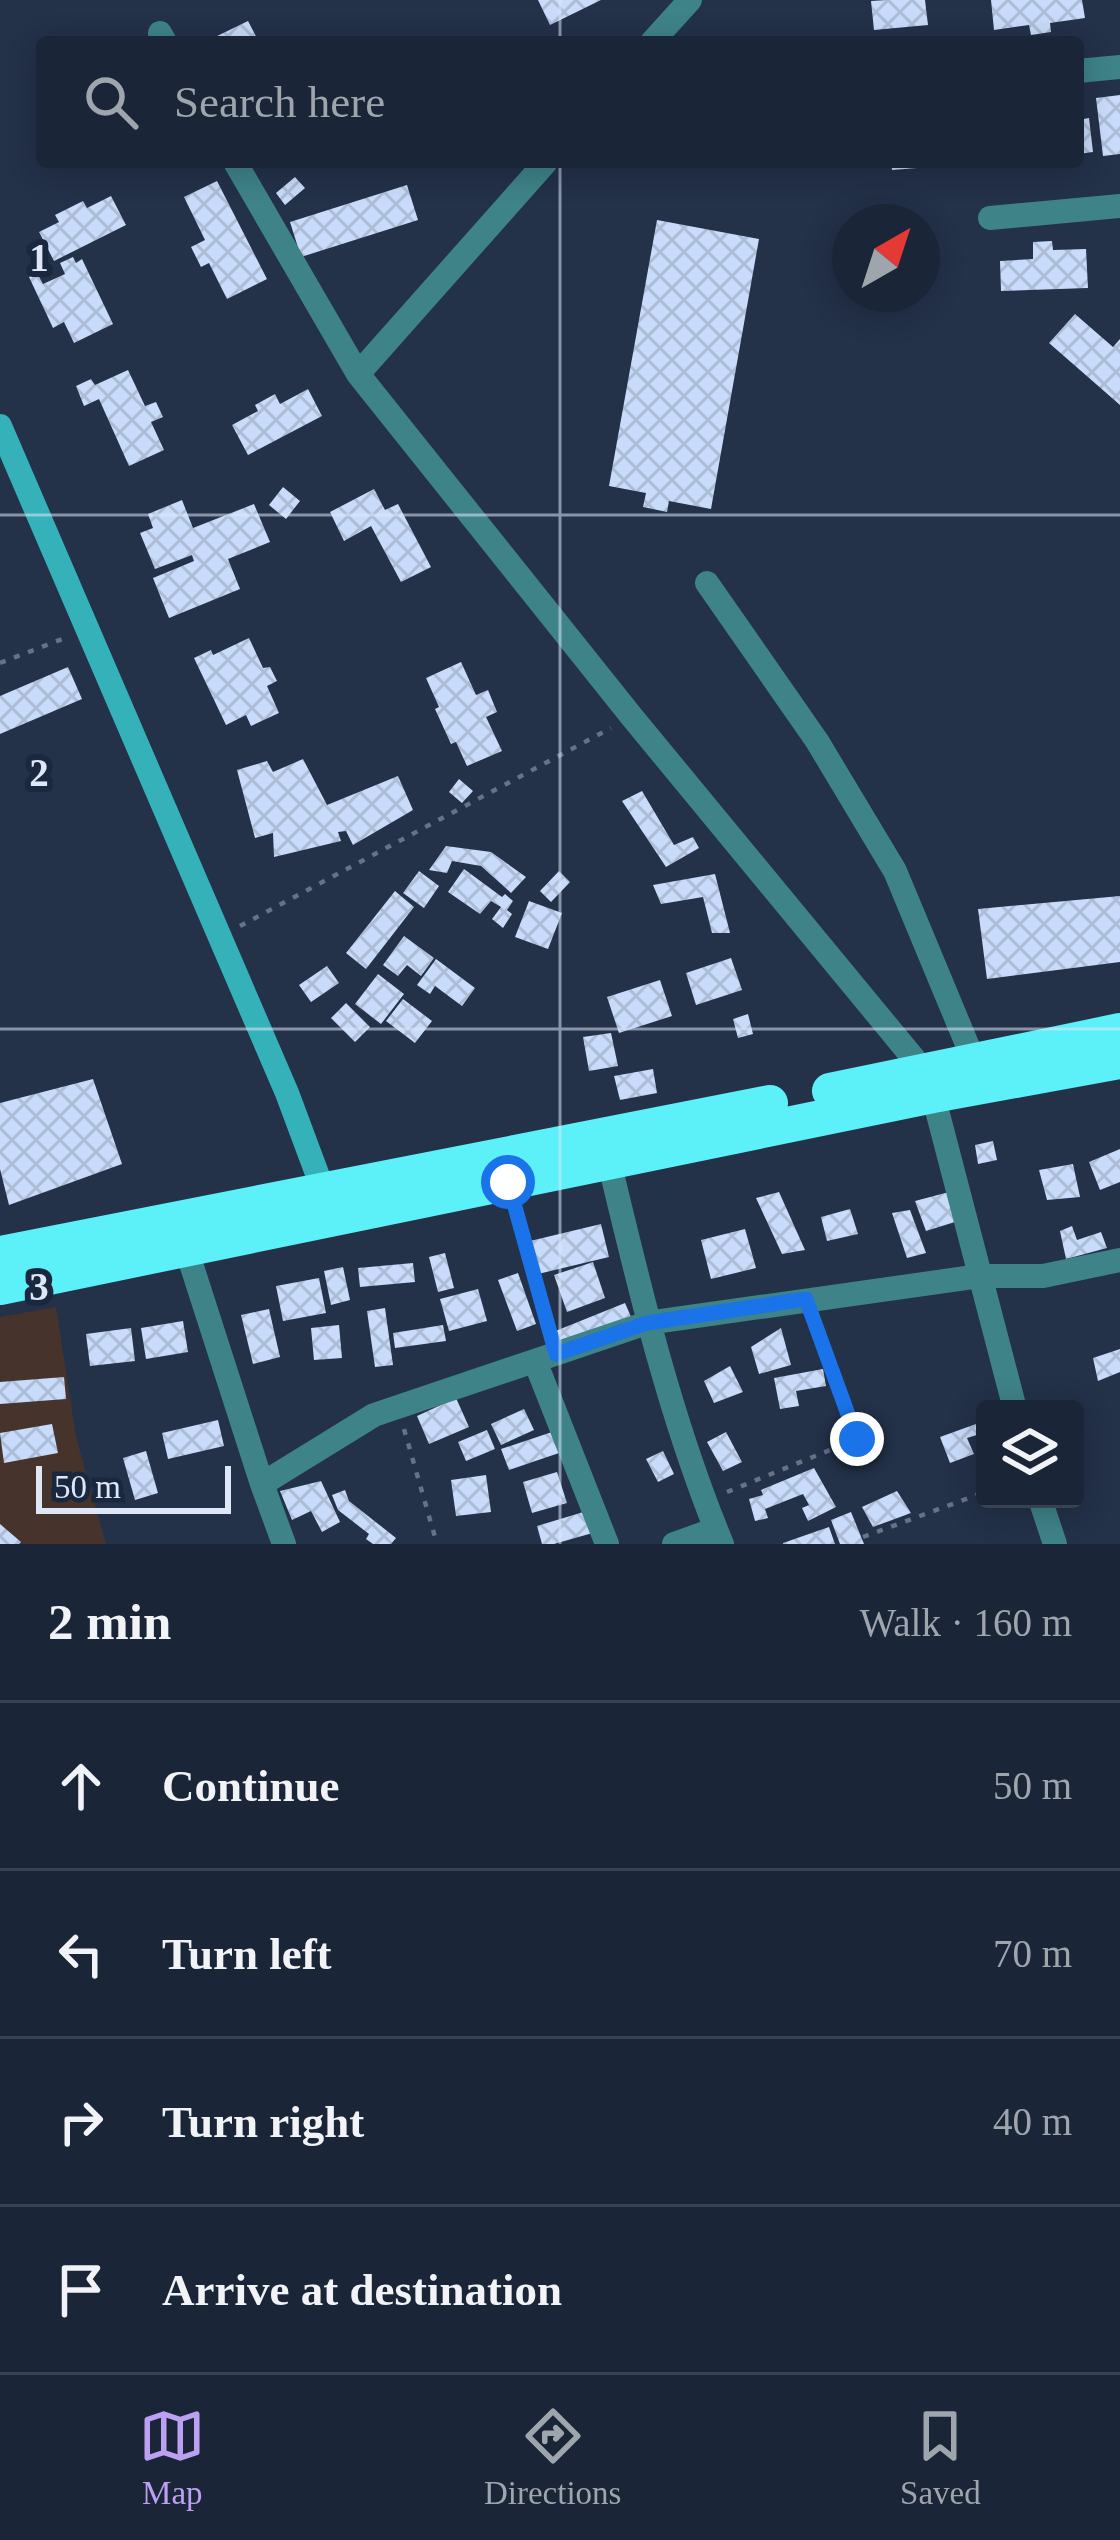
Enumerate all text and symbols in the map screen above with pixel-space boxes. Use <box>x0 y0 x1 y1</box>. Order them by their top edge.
search box <box>36 36 1084 168</box>
icon: search <box>78 69 144 135</box>
text: Search here <box>174 77 385 127</box>
north arrow <box>832 204 940 312</box>
text: 1 <box>29 236 49 279</box>
text: 2 <box>29 751 49 794</box>
route start <box>481 1155 535 1209</box>
text: 3 <box>29 1265 49 1308</box>
map controls <box>976 1400 1084 1508</box>
button: layers <box>976 1400 1084 1508</box>
route end <box>830 1412 884 1466</box>
scale bar <box>36 1460 231 1513</box>
text: 50 m <box>54 1469 121 1505</box>
text: 2 min <box>48 1594 171 1650</box>
text: Walk · 160 m <box>860 1601 1072 1644</box>
icon: ahead <box>48 1753 114 1819</box>
text: Continue <box>162 1761 340 1811</box>
text: 50 m <box>993 1764 1072 1807</box>
icon: left <box>48 1921 114 1987</box>
text: Turn left <box>162 1929 332 1979</box>
text: 70 m <box>993 1932 1072 1975</box>
icon: right <box>48 2089 114 2155</box>
text: Turn right <box>162 2097 364 2147</box>
text: 40 m <box>993 2100 1072 2143</box>
icon: arrive <box>48 2257 114 2323</box>
text: Arrive at destination <box>162 2265 562 2315</box>
tab: Map <box>139 2403 205 2512</box>
tab: Directions <box>484 2403 621 2512</box>
tab: Saved <box>900 2403 981 2512</box>

